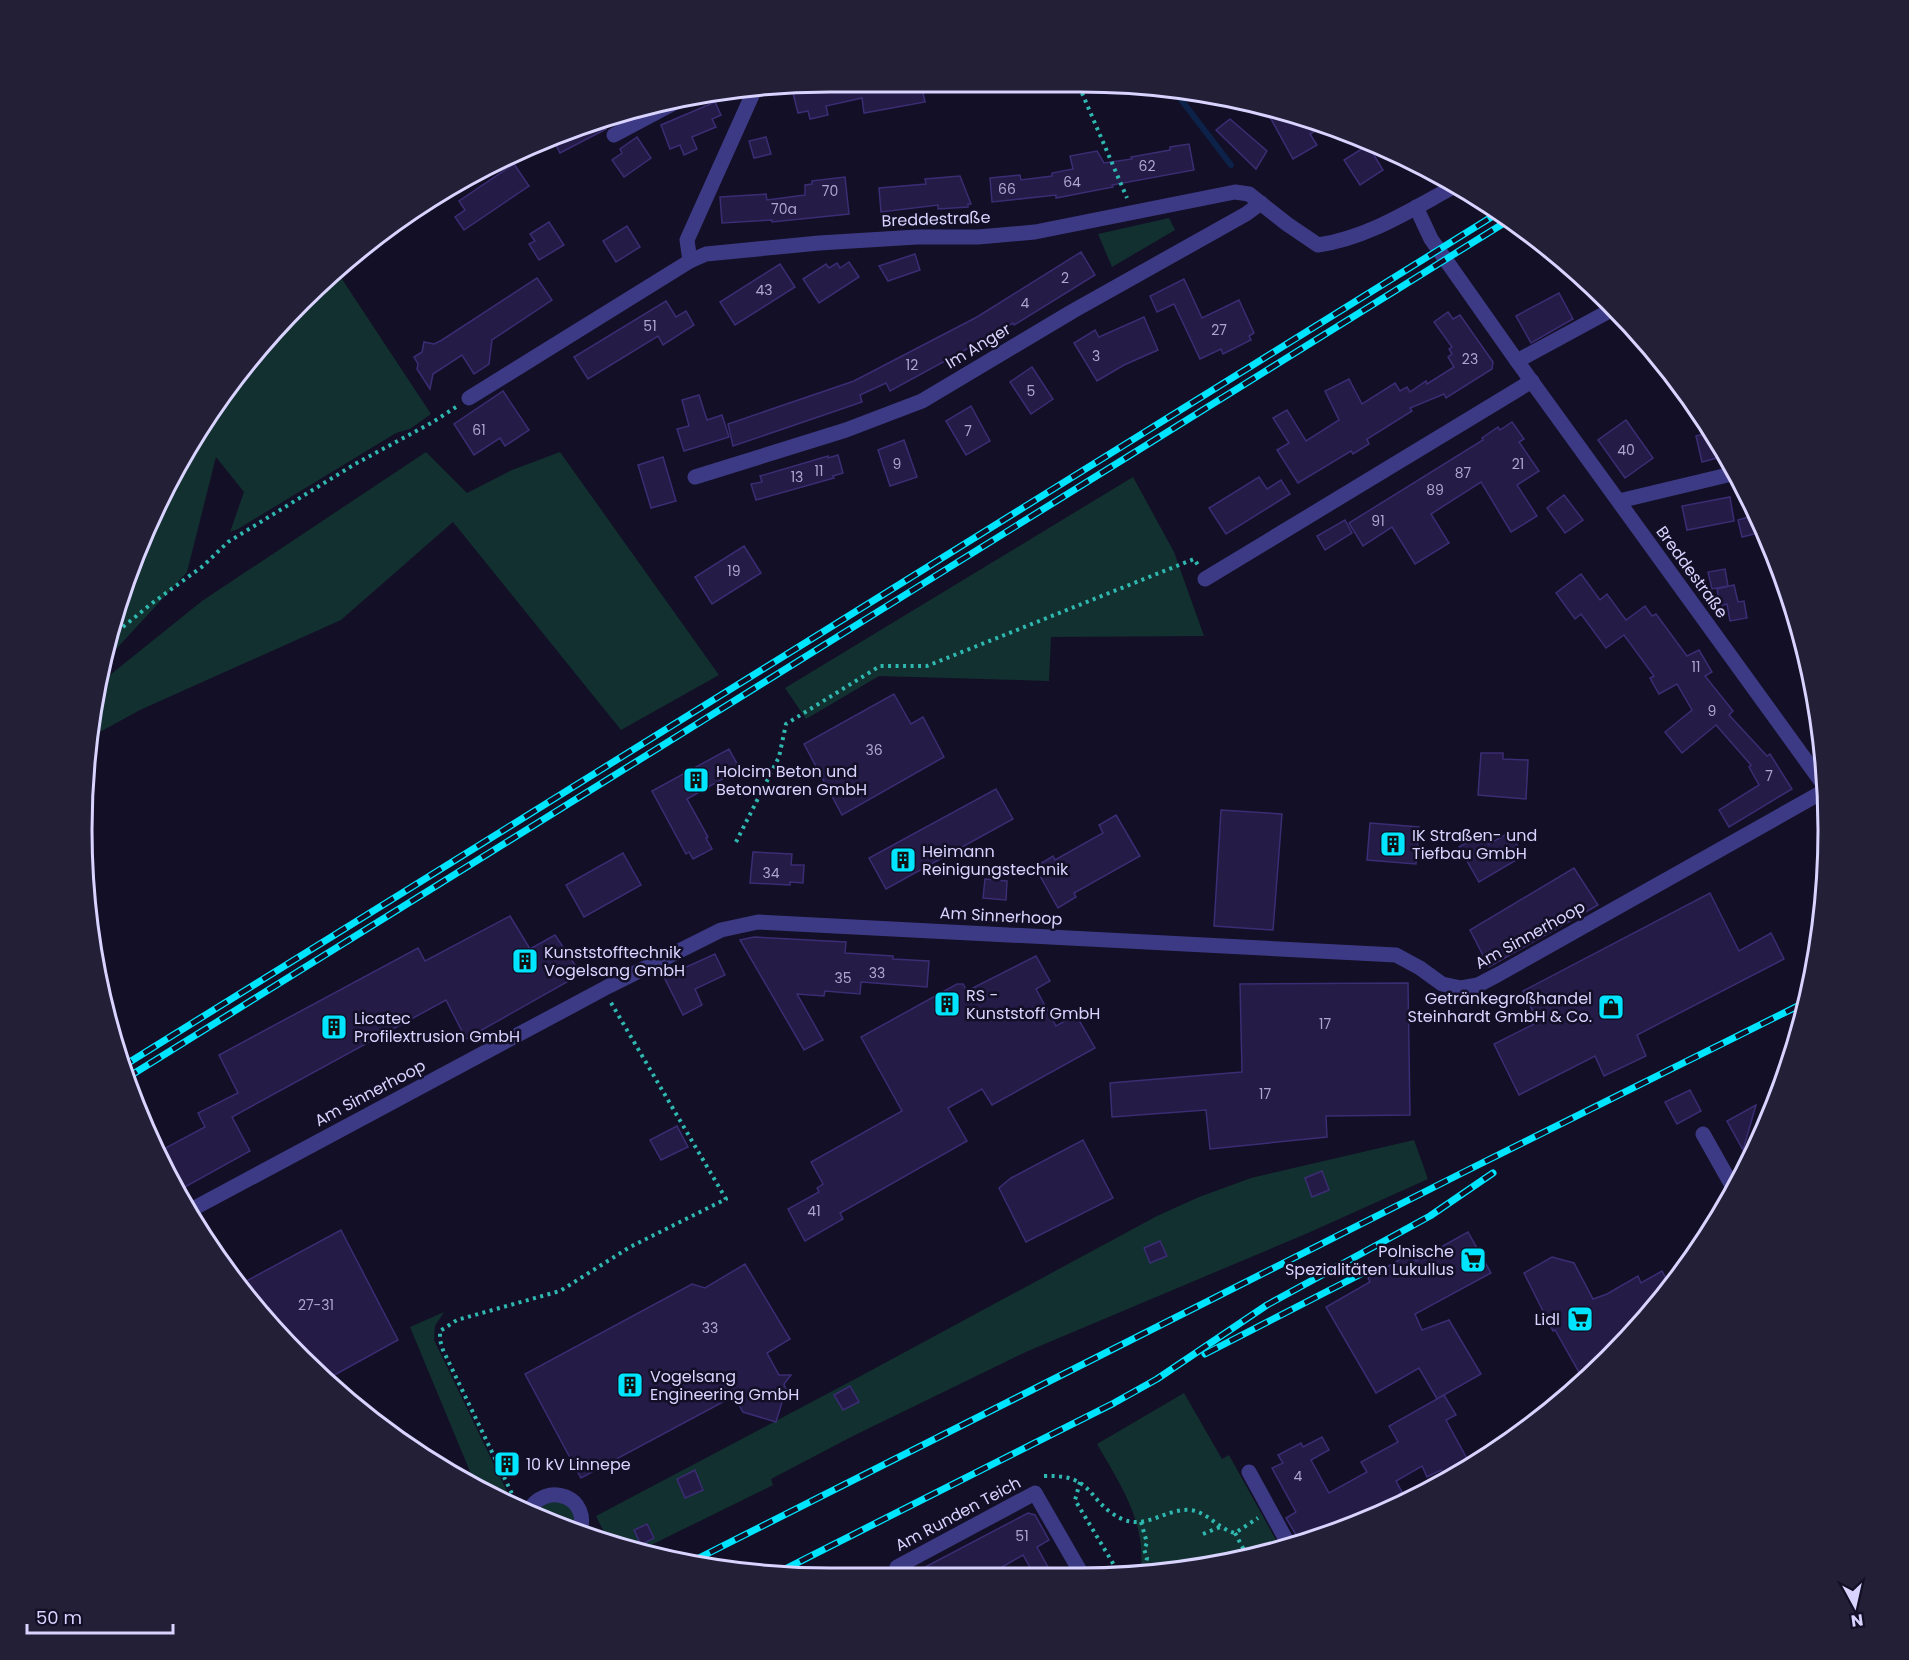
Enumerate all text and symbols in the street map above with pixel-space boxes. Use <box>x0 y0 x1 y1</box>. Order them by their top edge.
house number: 62 <box>1139 156 1155 176</box>
house number: 64 <box>1063 172 1081 192</box>
house number: 66 <box>998 179 1016 199</box>
house number: 70 <box>822 181 838 201</box>
house number: 70a <box>771 199 797 219</box>
street label: Breddestraße <box>881 206 991 232</box>
house number: 2 <box>1061 268 1069 288</box>
house number: 43 <box>755 280 773 300</box>
house number: 4 <box>1021 293 1030 313</box>
house number: 51 <box>643 316 657 336</box>
street label: Im Anger <box>941 317 1015 375</box>
house number: 27 <box>1211 320 1227 340</box>
house number: 3 <box>1092 346 1100 366</box>
house number: 23 <box>1462 349 1478 369</box>
house number: 12 <box>906 355 918 375</box>
house number: 5 <box>1027 381 1035 401</box>
house number: 61 <box>472 420 486 440</box>
house number: 7 <box>964 421 972 441</box>
house number: 40 <box>1617 440 1635 460</box>
house number: 9 <box>893 454 901 474</box>
house number: 21 <box>1512 454 1524 474</box>
house number: 11 <box>815 461 823 481</box>
house number: 87 <box>1455 463 1472 483</box>
house number: 13 <box>791 467 803 487</box>
house number: 89 <box>1426 480 1444 500</box>
house number: 91 <box>1371 511 1385 531</box>
street label: Breddestraße <box>1651 521 1733 623</box>
house number: 19 <box>727 561 741 581</box>
house number: 11 <box>1692 657 1700 677</box>
house number: 9 <box>1708 701 1716 721</box>
house number: 36 <box>865 740 883 760</box>
place label: Holcim Beton und Betonwaren GmbH <box>716 760 867 801</box>
building icon: Holcim Beton und Betonwaren GmbH <box>681 765 711 795</box>
house number: 7 <box>1765 766 1773 786</box>
place label: IK Straßen- und Tiefbau GmbH <box>1412 824 1537 865</box>
building icon: IK Straßen- und Tiefbau GmbH <box>1378 829 1408 859</box>
place label: Heimann Reinigungstechnik <box>922 840 1069 881</box>
building icon: Heimann Reinigungstechnik <box>888 845 918 875</box>
house number: 34 <box>762 863 780 883</box>
street label: Am Sinnerhoop <box>1471 895 1589 975</box>
street label: Am Sinnerhoop <box>939 901 1063 931</box>
place label: Kunststofftechnik Vogelsang GmbH <box>544 941 685 982</box>
building icon: Kunststofftechnik Vogelsang GmbH <box>510 946 540 976</box>
house number: 33 <box>869 963 885 983</box>
house number: 35 <box>834 968 852 988</box>
place label: RS - Kunststoff GmbH <box>966 984 1100 1025</box>
place label: Getränkegroßhandel Steinhardt GmbH & Co. <box>1408 987 1592 1028</box>
building icon: RS - Kunststoff GmbH <box>932 989 962 1019</box>
shop icon: Getränkegroßhandel Steinhardt GmbH & Co. <box>1596 992 1626 1022</box>
place label: Licatec Profilextrusion GmbH <box>354 1007 520 1048</box>
building icon: Licatec Profilextrusion GmbH <box>319 1012 349 1042</box>
house number: 17 <box>1319 1014 1331 1034</box>
street label: Am Sinnerhoop <box>310 1054 430 1132</box>
house number: 17 <box>1259 1084 1271 1104</box>
house number: 41 <box>807 1201 821 1221</box>
place label: Polnische Spezialitäten Lukullus <box>1285 1240 1454 1281</box>
supermarket icon: Polnische Spezialitäten Lukullus <box>1458 1245 1488 1275</box>
house number: 27-31 <box>298 1295 334 1315</box>
supermarket icon: Lidl <box>1565 1304 1595 1334</box>
place label: Lidl <box>1534 1308 1560 1331</box>
house number: 33 <box>702 1318 718 1338</box>
place label: Vogelsang Engineering GmbH <box>650 1365 799 1406</box>
building icon: Vogelsang Engineering GmbH <box>615 1370 645 1400</box>
building icon: 10 kV Linnepe <box>492 1449 522 1479</box>
place label: 10 kV Linnepe <box>526 1453 631 1476</box>
house number: 4 <box>1294 1466 1303 1486</box>
street label: Am Runden Teich <box>891 1471 1025 1557</box>
house number: 51 <box>1015 1526 1029 1546</box>
north arrow <box>1825 1576 1885 1636</box>
scale bar <box>27 1597 172 1635</box>
text: 50 m <box>36 1605 82 1630</box>
text: N <box>1849 1608 1865 1633</box>

